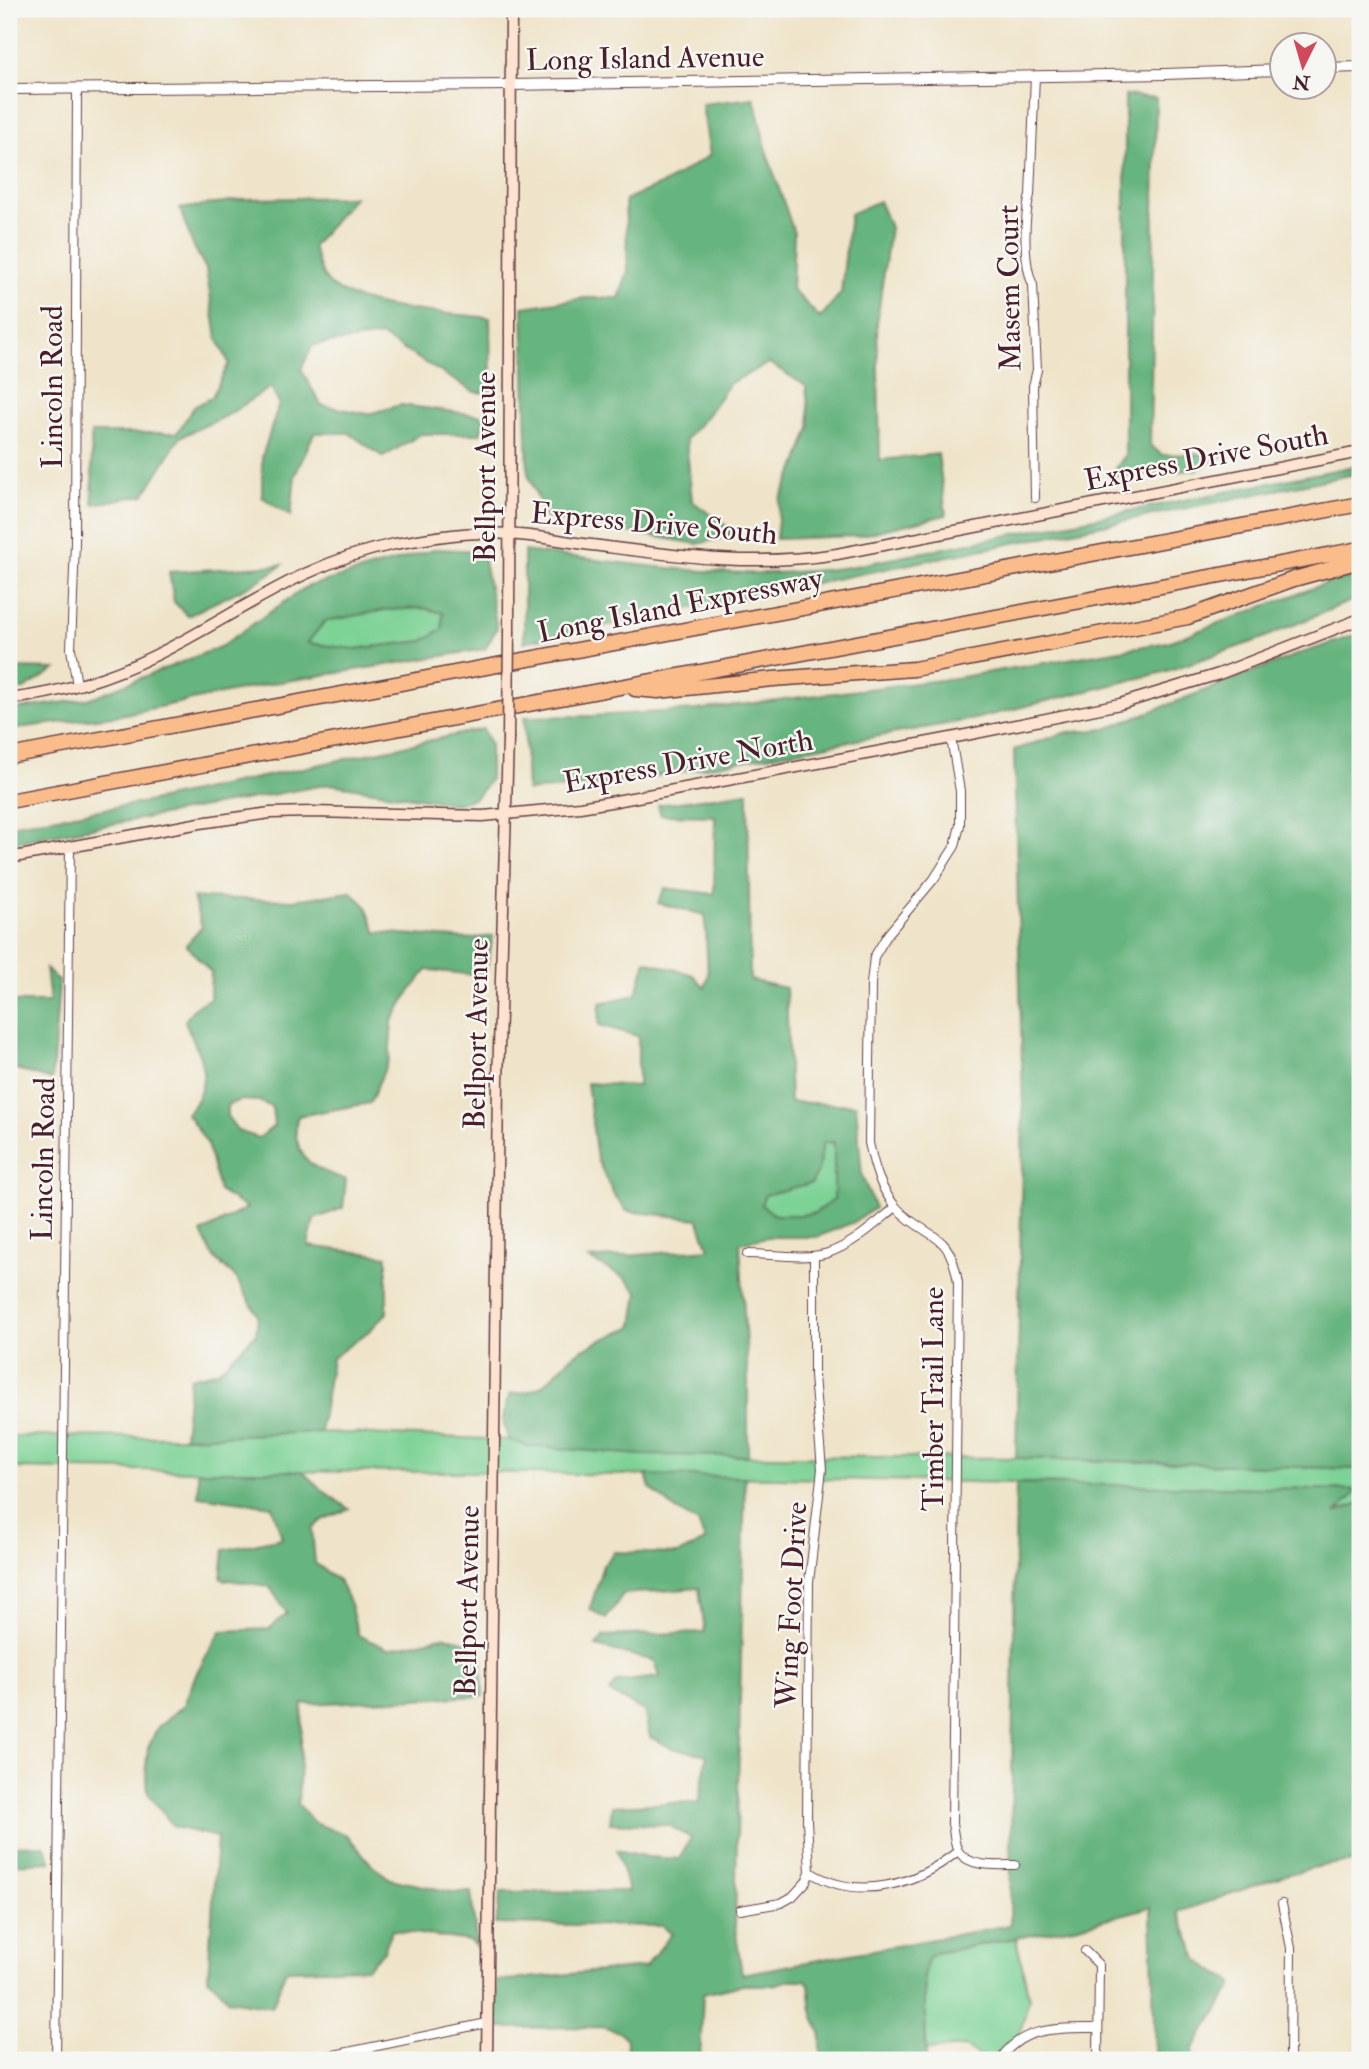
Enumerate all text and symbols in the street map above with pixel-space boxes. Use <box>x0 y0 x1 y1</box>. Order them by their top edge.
north arrow <box>1268 32 1338 102</box>
street label: Long Island Avenue <box>525 38 765 79</box>
text: N <box>1291 69 1312 95</box>
street label: Masem Court <box>990 204 1029 372</box>
street label: Lincoln Road <box>34 305 71 469</box>
street label: Bellport Avenue <box>467 371 504 563</box>
street label: Express Drive South <box>1081 416 1331 499</box>
street label: Express Drive South <box>529 494 779 553</box>
street label: Long Island Expressway <box>534 560 826 651</box>
street label: Express Drive North <box>560 721 816 802</box>
street label: Bellport Avenue <box>456 938 497 1130</box>
street label: Lincoln Road <box>24 1077 63 1241</box>
street label: Timber Trail Lane <box>915 1287 952 1511</box>
street label: Wing Foot Drive <box>768 1501 815 1710</box>
street label: Bellport Avenue <box>447 1505 488 1697</box>

